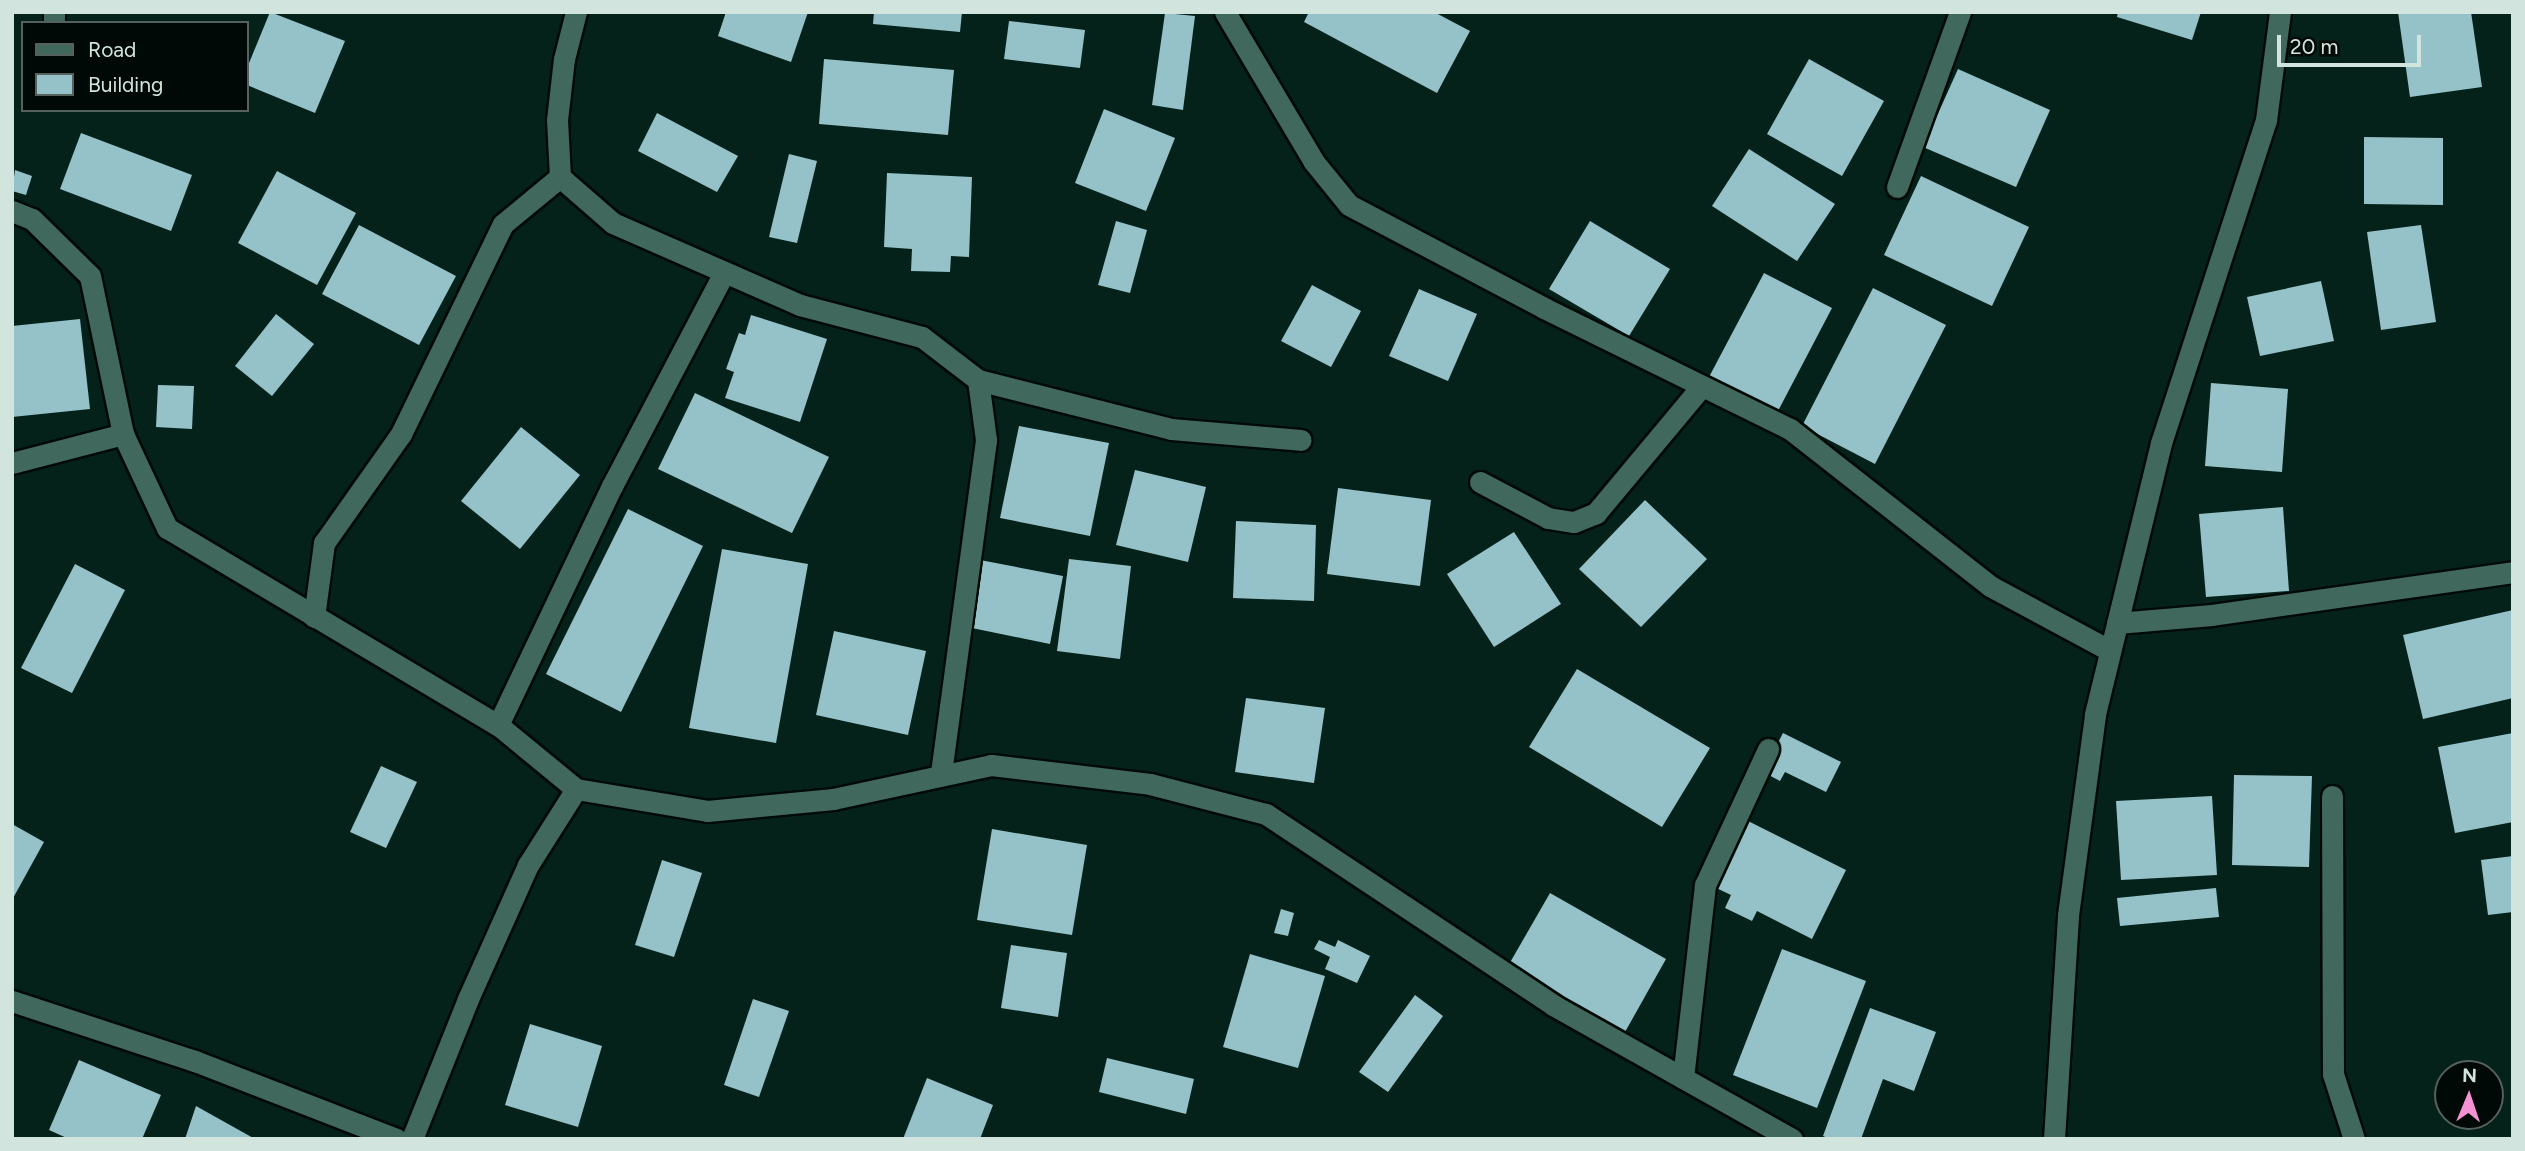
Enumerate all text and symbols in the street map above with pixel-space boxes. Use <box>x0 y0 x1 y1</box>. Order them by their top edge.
legend <box>21 21 248 112</box>
scale bar <box>2280 21 2424 65</box>
text: 20 m <box>2290 34 2338 59</box>
text: Road <box>88 37 136 62</box>
text: Building <box>88 72 163 97</box>
north arrow <box>2434 1060 2504 1130</box>
text: N <box>2462 1064 2477 1087</box>

